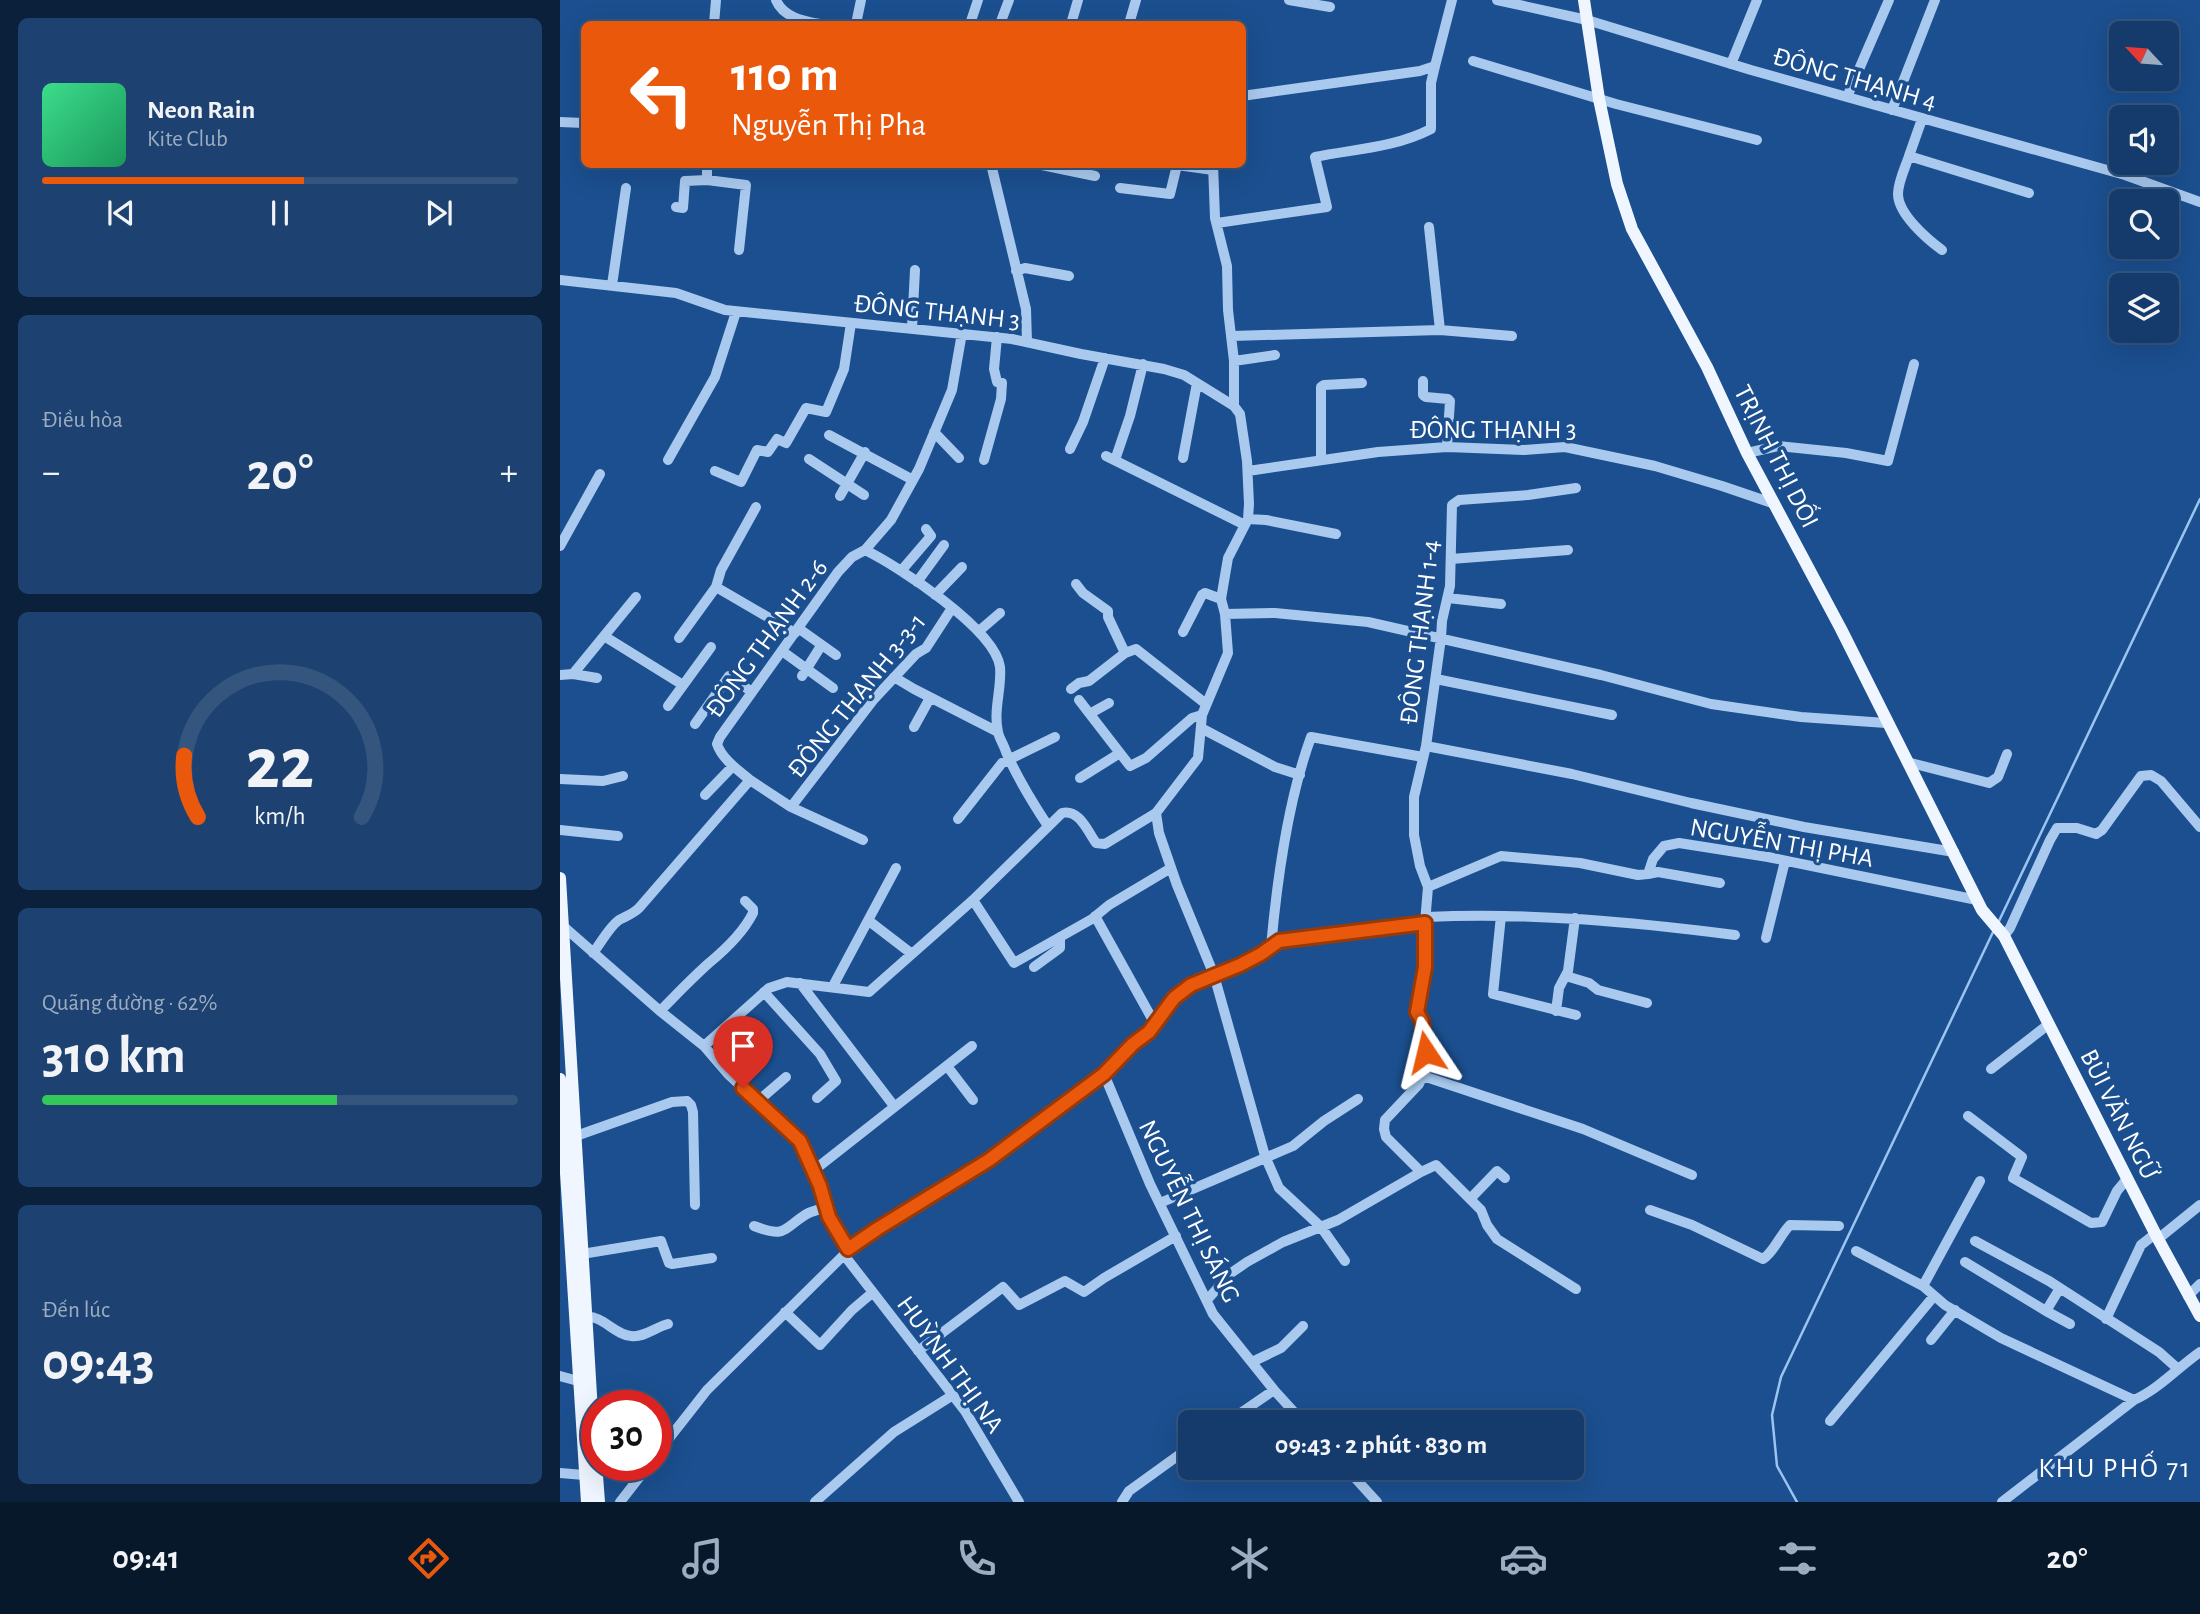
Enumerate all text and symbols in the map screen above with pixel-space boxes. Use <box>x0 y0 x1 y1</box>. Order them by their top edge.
north arrow <box>2109 21 2179 91</box>
map controls <box>2109 21 2179 343</box>
street label: ĐÔNG THẠNH 4 <box>1770 41 1940 115</box>
icon: left <box>616 49 707 140</box>
text: 110 m <box>731 51 839 100</box>
text: Neon Rain <box>147 97 255 123</box>
button: sound <box>2109 105 2179 175</box>
text: Nguyễn Thị Pha <box>731 109 926 141</box>
text: Kite Club <box>147 128 228 151</box>
button: search <box>2109 189 2179 259</box>
icon: previous <box>102 194 140 232</box>
icon: pause <box>261 194 299 232</box>
icon: next <box>420 194 458 232</box>
button: layers <box>2109 273 2179 343</box>
street label: ĐÔNG THẠNH 3 <box>852 288 1022 334</box>
street label: TRỊNH THỊ DỐI <box>1729 379 1827 532</box>
text: Điều hòa <box>42 409 123 432</box>
street label: ĐÔNG THẠNH 3 <box>1409 415 1577 443</box>
text: 20° <box>247 447 313 499</box>
text: − <box>42 454 60 492</box>
text: + <box>500 454 518 492</box>
street label: ĐÔNG THẠNH 1-4 <box>1394 538 1444 726</box>
street label: ĐÔNG THẠNH 2-6 <box>699 554 833 722</box>
street label: ĐÔNG THẠNH 3-3-1 <box>781 607 931 783</box>
text: 22 <box>246 729 314 802</box>
text: km/h <box>254 804 306 829</box>
street label: NGUYỄN THỊ PHA <box>1688 809 1876 872</box>
text: Quãng đường · 62% <box>42 992 217 1015</box>
position arrow <box>1389 1015 1463 1089</box>
pin <box>713 1016 773 1088</box>
icon: arrive <box>724 1027 762 1065</box>
text: 310 km <box>42 1030 186 1082</box>
street label: BÙI VĂN NGỮ <box>2075 1044 2165 1184</box>
street label: NGUYỄN THỊ SÁNG <box>1134 1114 1249 1307</box>
street label: HUỲNH THỊ NA <box>892 1290 1010 1438</box>
text: Đến lúc <box>42 1299 110 1322</box>
text: 09:43 <box>42 1337 155 1389</box>
speed limit sign: 30 <box>581 1390 672 1481</box>
text: 09:43 · 2 phút · 830 m <box>1275 1432 1487 1458</box>
district label: KHU PHỐ 71 <box>2038 1450 2192 1483</box>
icon: directions <box>404 1534 453 1583</box>
icon: music <box>678 1534 727 1583</box>
icon: phone <box>952 1534 1001 1583</box>
icon: climate <box>1225 1534 1274 1583</box>
icon: car <box>1499 1534 1548 1583</box>
icon: filters <box>1773 1534 1822 1583</box>
text: 09:41 <box>112 1542 179 1574</box>
text: 20° <box>2046 1542 2088 1574</box>

